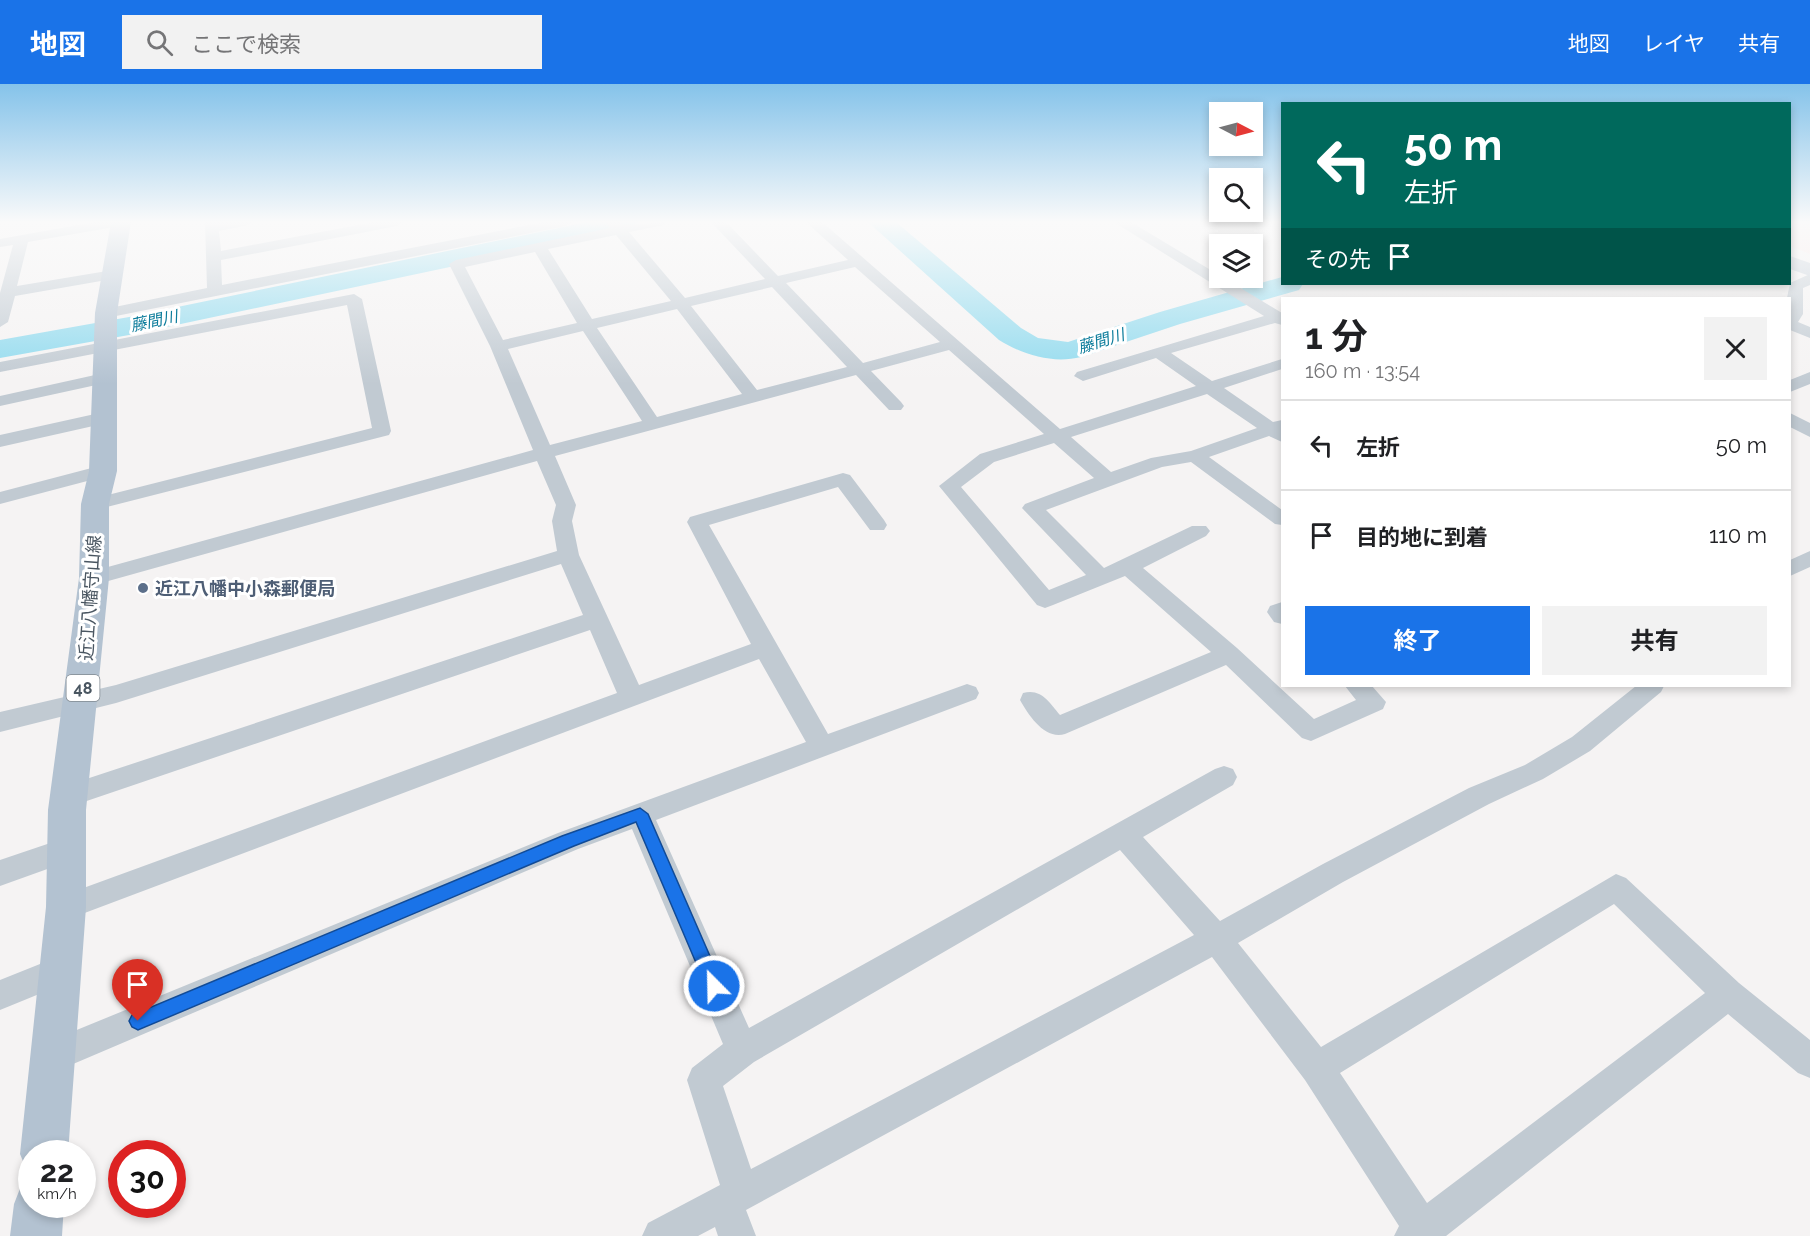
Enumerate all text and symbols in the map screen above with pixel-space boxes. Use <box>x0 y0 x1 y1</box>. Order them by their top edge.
search box <box>122 15 542 69</box>
icon: search <box>143 26 176 59</box>
text: 地図 <box>30 28 86 61</box>
text: ここで検索 <box>191 31 301 57</box>
text: 地図 <box>1568 31 1610 56</box>
text: レイヤ <box>1643 31 1705 56</box>
text: 共有 <box>1738 31 1780 56</box>
north arrow <box>1209 102 1263 156</box>
map controls <box>1209 102 1263 288</box>
text: 50 m <box>1404 121 1502 170</box>
icon: left <box>1305 126 1383 204</box>
button: search <box>1209 168 1263 222</box>
text: 左折 <box>1404 177 1458 208</box>
button: layers <box>1209 234 1263 288</box>
icon: arrive <box>1383 240 1416 273</box>
text: その先 <box>1305 246 1371 272</box>
water label: 藤間川 <box>129 306 181 335</box>
text: 1 分 <box>1305 315 1367 357</box>
button: close <box>1704 317 1767 380</box>
water label: 藤間川 <box>1075 324 1129 357</box>
text: 160 m · 13:54 <box>1305 359 1420 383</box>
icon: left <box>1305 429 1338 462</box>
text: 50 m <box>1716 432 1767 458</box>
text: 左折 <box>1356 434 1400 460</box>
icon: arrive <box>1305 519 1338 552</box>
text: 110 m <box>1709 522 1767 548</box>
text: 目的地に到着 <box>1356 524 1488 550</box>
street label: 近江八幡守山線 <box>75 534 105 662</box>
place label: 近江八幡中小森郵便局 <box>155 578 335 599</box>
marker: 近江八幡中小森郵便局 <box>136 581 150 595</box>
button: 終了 <box>1305 606 1530 675</box>
button: 共有 <box>1542 606 1767 675</box>
road number: 48 <box>66 675 100 701</box>
position arrow <box>682 954 746 1018</box>
pin <box>112 959 163 1021</box>
icon: arrive <box>121 968 154 1001</box>
speed limit sign: 30 <box>108 1140 186 1218</box>
text: 22 <box>40 1154 74 1189</box>
text: km/h <box>37 1185 77 1203</box>

